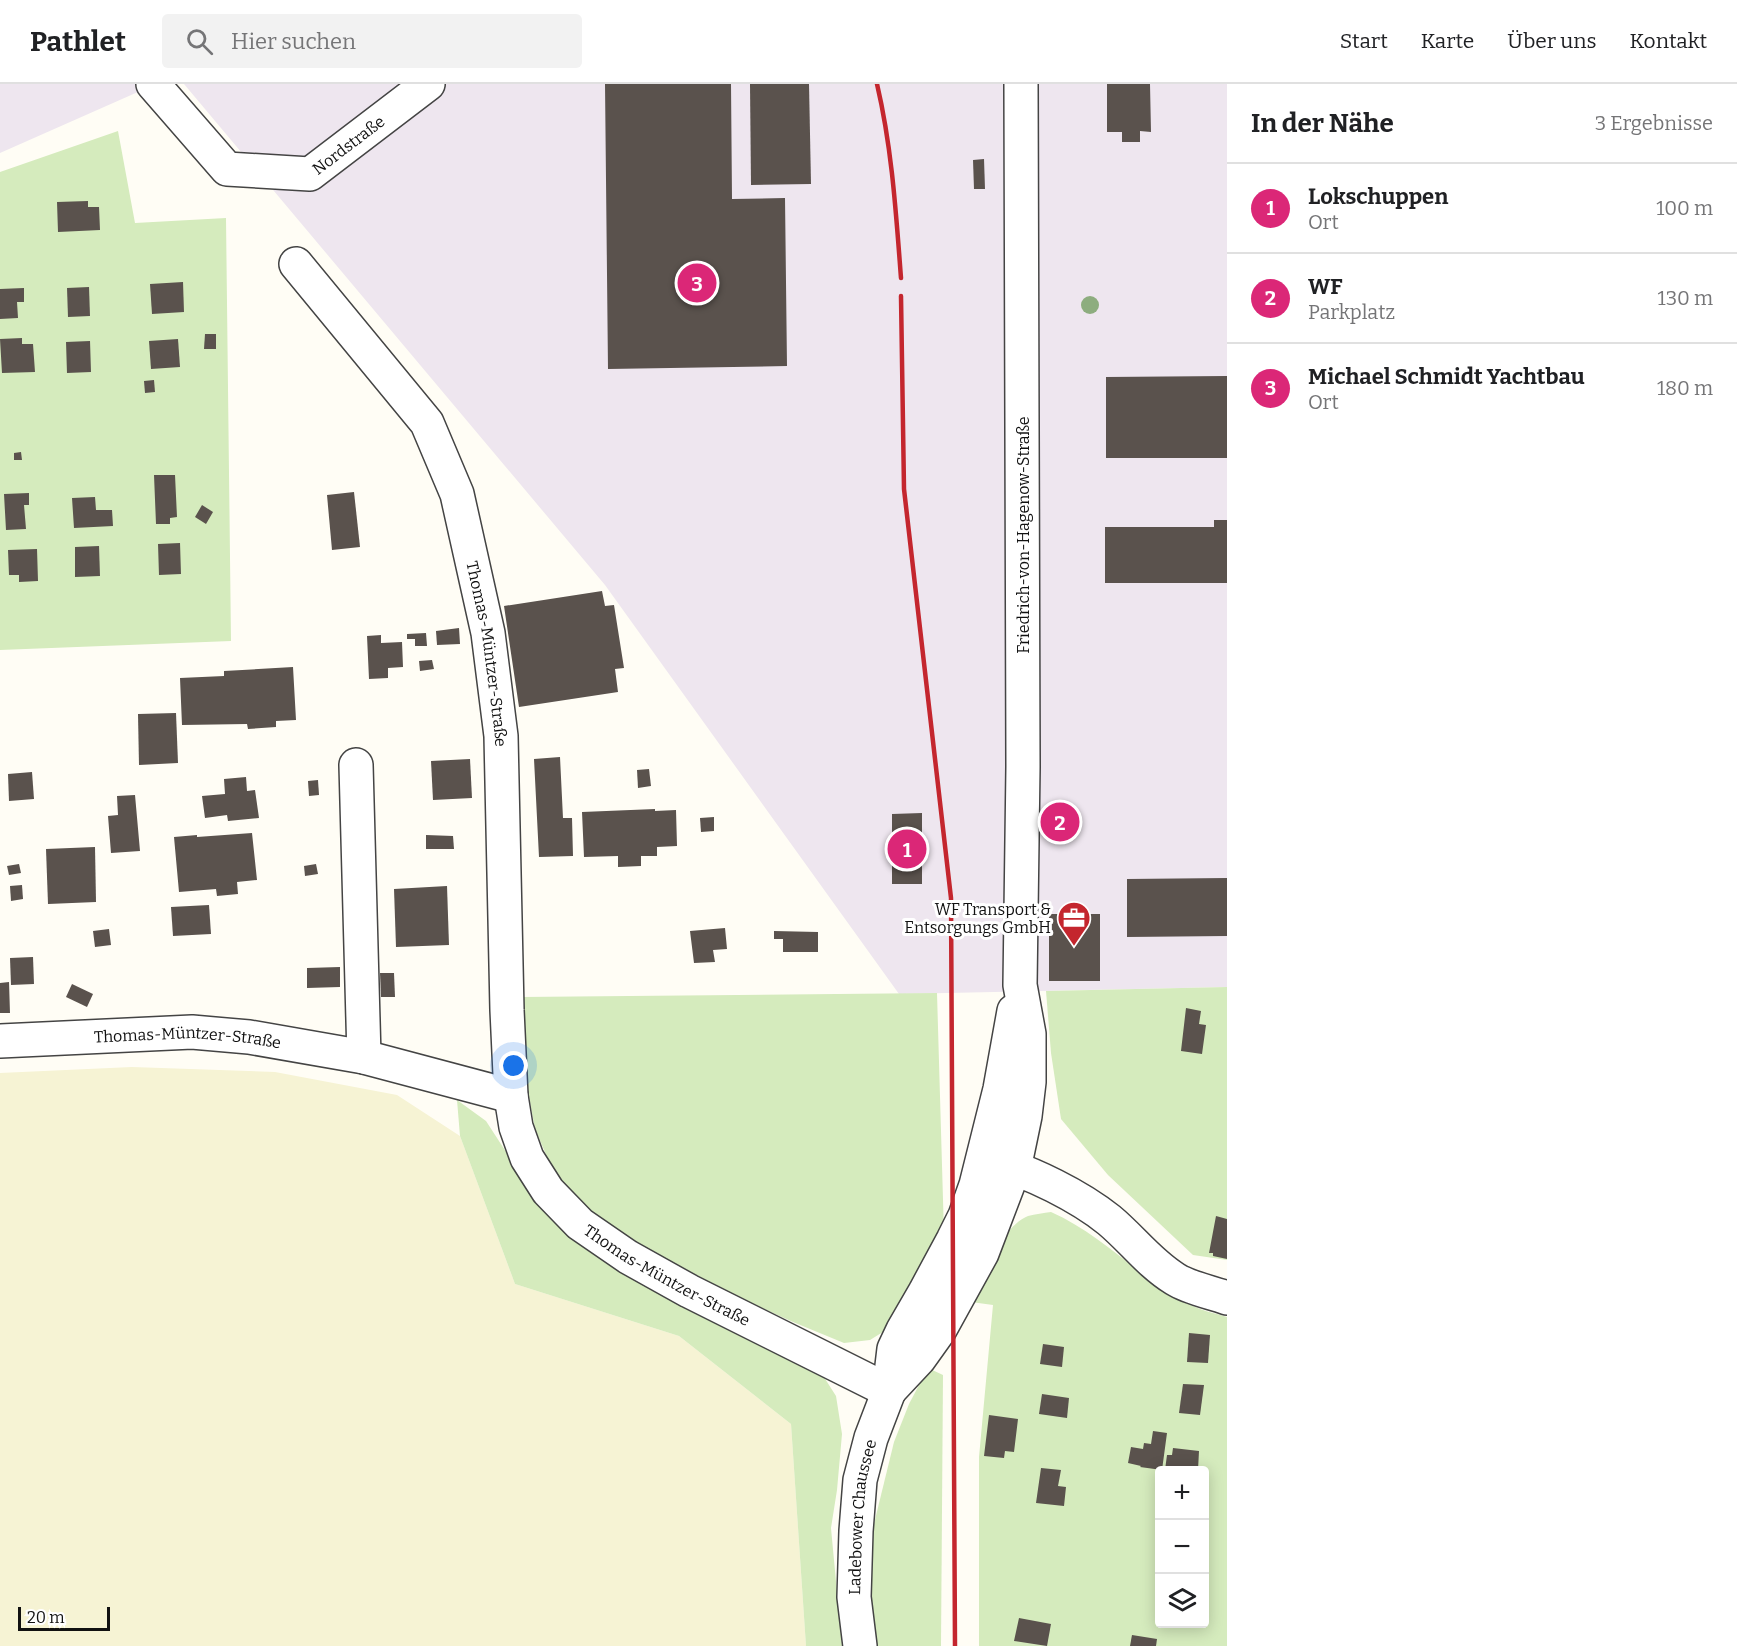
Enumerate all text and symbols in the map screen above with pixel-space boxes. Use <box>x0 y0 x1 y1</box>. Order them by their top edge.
search box <box>162 14 582 68</box>
text: Pathlet <box>30 25 126 58</box>
icon: search <box>183 25 216 58</box>
text: Hier suchen <box>231 28 356 55</box>
text: Start <box>1340 28 1388 54</box>
text: Karte <box>1421 28 1474 54</box>
text: Über uns <box>1507 28 1597 54</box>
text: Kontakt <box>1630 28 1707 54</box>
text: In der Nähe <box>1251 108 1394 139</box>
text: 3 Ergebnisse <box>1595 111 1713 135</box>
street label: Nordstraße <box>309 112 388 179</box>
text: Lokschuppen <box>1308 183 1448 210</box>
text: 1 <box>1266 196 1275 220</box>
text: 100 m <box>1656 196 1713 220</box>
text: Ort <box>1308 210 1339 234</box>
pin: 3 <box>678 260 716 306</box>
text: WF <box>1308 273 1343 300</box>
text: 2 <box>1265 286 1276 310</box>
text: 130 m <box>1658 286 1713 310</box>
text: Parkplatz <box>1308 300 1395 324</box>
text: Michael Schmidt Yachtbau <box>1308 363 1585 390</box>
text: 3 <box>1265 376 1276 400</box>
text: 180 m <box>1657 376 1713 400</box>
text: Ort <box>1308 390 1339 414</box>
street label: Friedrich-von-Hagenow-Straße <box>1014 416 1033 654</box>
street label: Thomas-Müntzer-Straße <box>462 559 510 747</box>
pin: 2 <box>1040 800 1080 844</box>
pin: 1 <box>888 826 926 872</box>
place label: WF Transport & Entsorgungs GmbH <box>904 900 1051 937</box>
office icon: WF Transport & Entsorgungs GmbH <box>1056 900 1092 947</box>
street label: Thomas-Müntzer-Straße <box>94 1023 283 1052</box>
your location <box>499 1051 528 1080</box>
street label: Thomas-Müntzer-Straße <box>580 1221 753 1330</box>
street label: Ladebower Chaussee <box>845 1437 880 1595</box>
map controls <box>1155 1466 1209 1628</box>
button: + <box>1155 1466 1209 1520</box>
button: − <box>1155 1520 1209 1574</box>
button: layers <box>1155 1574 1209 1628</box>
scale bar <box>18 1604 110 1632</box>
text: 20 m <box>27 1608 64 1627</box>

